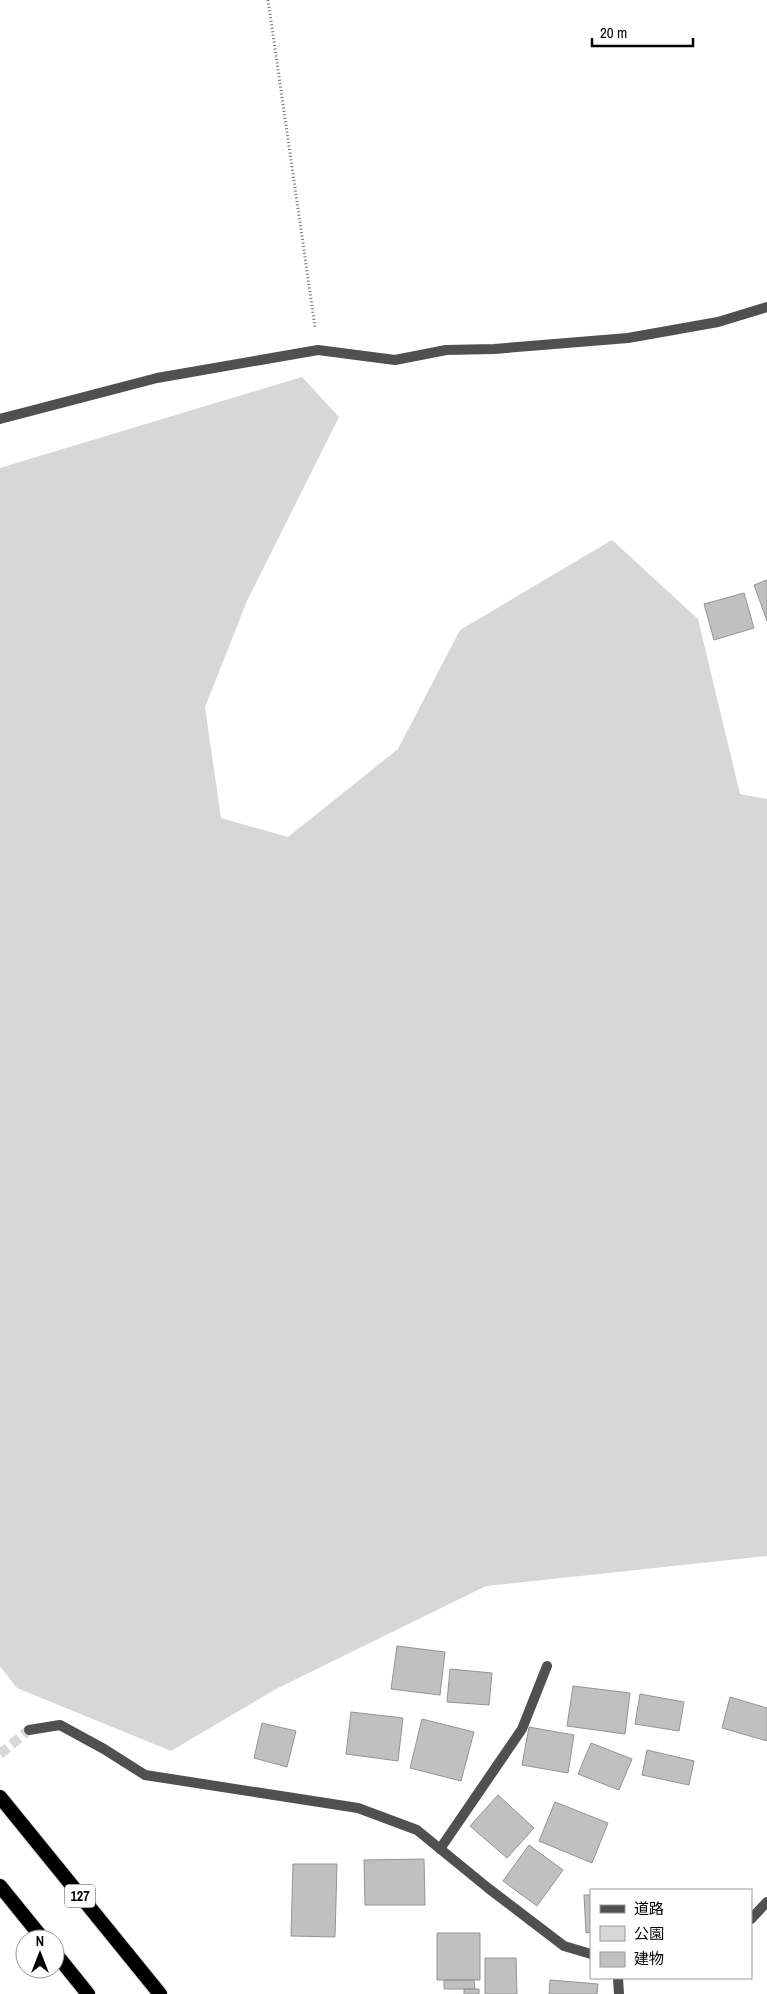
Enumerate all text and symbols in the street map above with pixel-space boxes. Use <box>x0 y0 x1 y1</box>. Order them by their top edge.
scale bar <box>592 15 693 47</box>
text: 20 m <box>600 22 627 43</box>
road number: 127 <box>65 1884 95 1908</box>
legend <box>590 1889 752 1979</box>
text: 道路 <box>634 1898 664 1919</box>
text: 公園 <box>634 1923 664 1944</box>
north arrow <box>15 1929 65 1979</box>
text: N <box>36 1932 44 1950</box>
text: 建物 <box>634 1948 664 1969</box>

